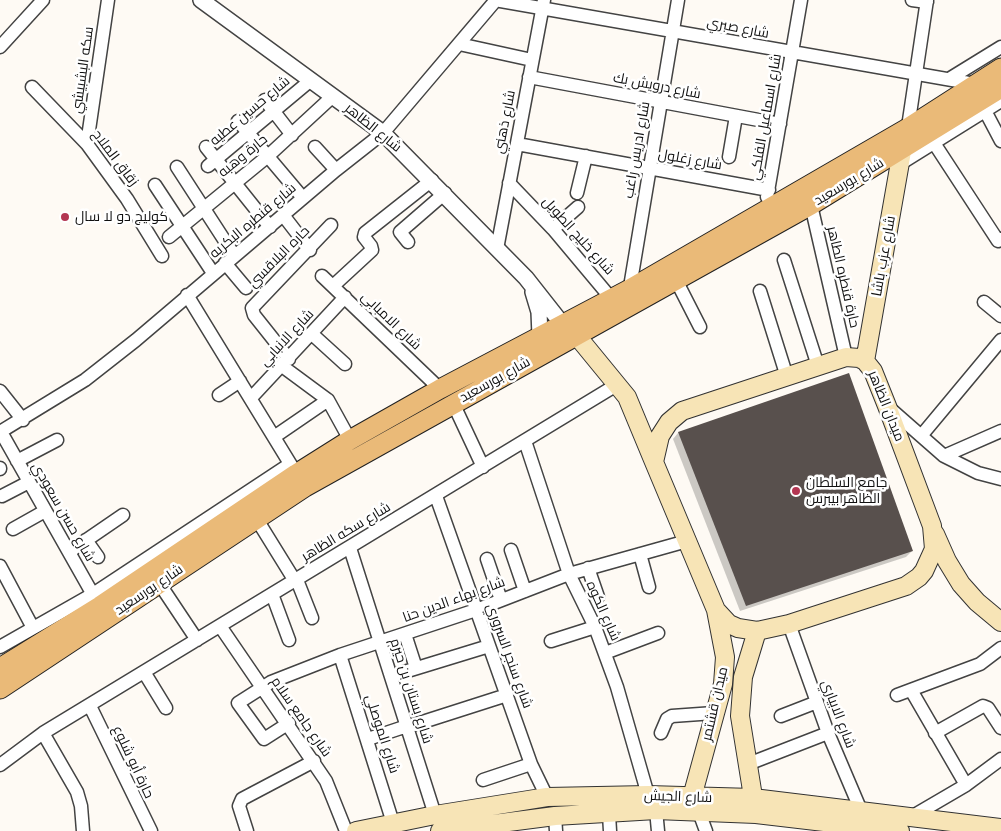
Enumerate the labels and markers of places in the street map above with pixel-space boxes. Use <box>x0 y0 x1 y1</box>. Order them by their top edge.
place label: كوليج دو لا سال <box>75 209 168 225</box>
marker: كوليج دو لا سال <box>59 211 71 223</box>
place label: جامع السلطان الظاهر بيبرس <box>806 475 887 508</box>
marker: جامع السلطان الظاهر بيبرس <box>790 485 802 497</box>

